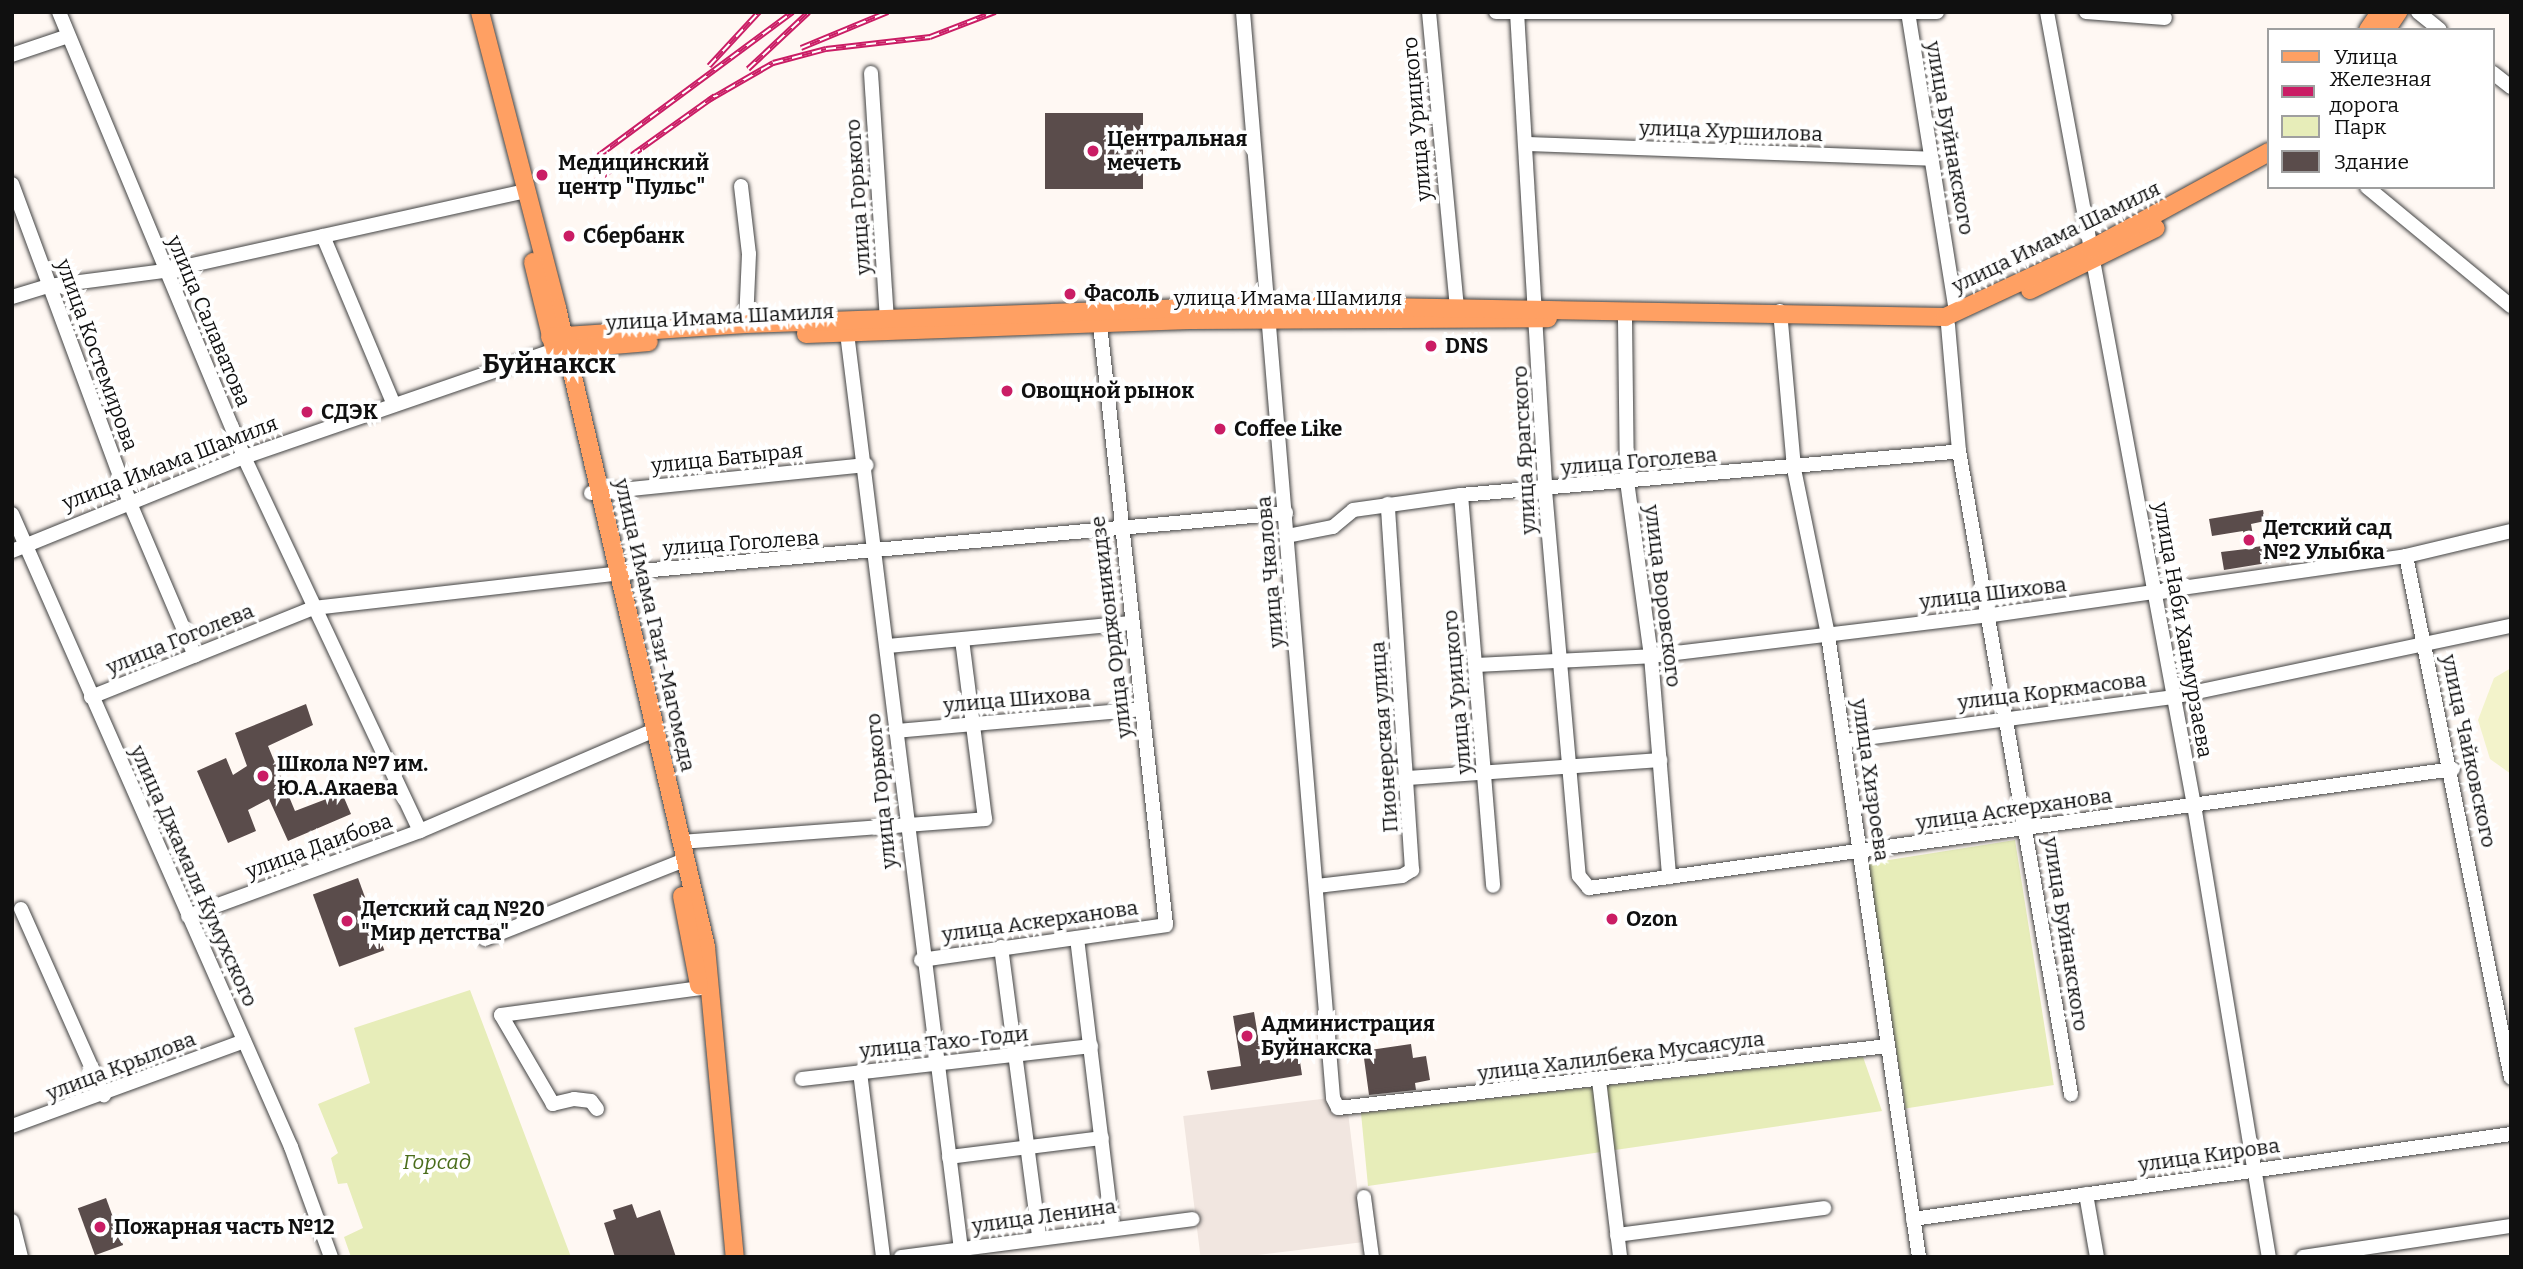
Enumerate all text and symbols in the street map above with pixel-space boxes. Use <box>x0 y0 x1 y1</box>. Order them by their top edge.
legend <box>2268 28 2495 189</box>
street label: улица Урицкого <box>1397 36 1437 202</box>
street label: улица Буйнакского <box>1921 39 1979 237</box>
text: Улица <box>2334 44 2398 70</box>
text: Железная дорога <box>2329 66 2431 118</box>
text: Парк <box>2334 114 2386 140</box>
street label: улица Хуршилова <box>1639 115 1823 147</box>
street label: улица Горького <box>840 118 876 276</box>
place label: Центральная мечеть <box>1107 126 1247 176</box>
marker: Центральная мечеть <box>1085 143 1101 159</box>
text: Здание <box>2334 149 2409 175</box>
place label: Медицинский центр "Пульс" <box>558 150 709 200</box>
marker: Медицинский центр "Пульс" <box>532 165 552 185</box>
street label: улица Имама Шамиля <box>1948 176 2164 298</box>
place label: Сбербанк <box>583 223 684 249</box>
marker: Сбербанк <box>561 228 577 244</box>
street label: улица Салаватова <box>162 232 256 410</box>
street label: улица Костемирова <box>51 256 143 454</box>
place label: Фасоль <box>1084 281 1159 307</box>
street label: улица Имама Шамиля <box>1174 285 1402 311</box>
marker: Фасоль <box>1062 286 1078 302</box>
street label: улица Имама Шамиля <box>605 298 835 336</box>
place label: DNS <box>1445 333 1488 359</box>
marker: DNS <box>1423 338 1439 354</box>
district label: Буйнакск <box>482 347 616 381</box>
street label: улица Ярагского <box>1507 365 1541 535</box>
place label: Овощной рынок <box>1021 378 1194 404</box>
marker: Овощной рынок <box>999 383 1015 399</box>
place label: СДЭК <box>321 399 378 425</box>
marker: СДЭК <box>299 404 315 420</box>
street label: улица Имама Шамиля <box>59 410 281 516</box>
place label: Coffee Like <box>1234 416 1342 442</box>
marker: Coffee Like <box>1212 421 1228 437</box>
street label: улица Батырая <box>650 438 804 478</box>
street label: улица Гоголева <box>1560 442 1718 480</box>
street label: улица Имама Гази-Магомеда <box>609 476 701 774</box>
street label: улица Чкалова <box>1251 495 1289 649</box>
street label: улица Наби Ханмурзаева <box>2148 500 2218 760</box>
street label: улица Воровского <box>1639 503 1687 689</box>
street label: улица Орджоникидзе <box>1085 514 1137 740</box>
place label: Детский сад №2 Улыбка <box>2263 515 2392 565</box>
street label: улица Гоголева <box>662 525 820 561</box>
marker: Детский сад №2 Улыбка <box>2241 532 2257 548</box>
street label: улица Шихова <box>1918 571 2068 615</box>
street label: улица Гоголева <box>103 598 257 680</box>
street label: улица Урицкого <box>1437 609 1477 775</box>
street label: Пионерская улица <box>1365 641 1403 833</box>
street label: улица Чайковского <box>2436 652 2502 850</box>
street label: улица Коркмасова <box>1956 667 2148 715</box>
street label: улица Шихова <box>942 680 1092 718</box>
street label: улица Хизроева <box>1847 697 1895 863</box>
street label: улица Горького <box>860 712 902 870</box>
street label: улица Джамаля Кумухского <box>125 741 263 1011</box>
place label: Школа №7 им. Ю.А.Акаева <box>277 751 428 801</box>
marker: Школа №7 им. Ю.А.Акаева <box>255 768 271 784</box>
street label: улица Аскерханова <box>1914 783 2114 835</box>
street label: улица Даибова <box>242 808 396 884</box>
street label: улица Буйнакского <box>2038 835 2094 1033</box>
street label: улица Аскерханова <box>940 895 1140 947</box>
place label: Детский сад №20 "Мир детства" <box>361 896 545 946</box>
place label: Ozon <box>1626 906 1678 932</box>
marker: Ozon <box>1604 911 1620 927</box>
marker: Детский сад №20 "Мир детства" <box>339 913 355 929</box>
place label: Администрация Буйнакска <box>1261 1011 1435 1061</box>
street label: улица Тахо-Годи <box>858 1021 1030 1063</box>
street label: улица Крылова <box>43 1026 199 1106</box>
street label: улица Халилбека Мусаясула <box>1476 1026 1766 1086</box>
marker: Администрация Буйнакска <box>1239 1028 1255 1044</box>
street label: улица Кирова <box>2137 1133 2281 1177</box>
park label: Горсад <box>403 1149 471 1175</box>
street label: улица Ленина <box>970 1193 1118 1239</box>
place label: Пожарная часть №12 <box>114 1214 335 1240</box>
marker: Пожарная часть №12 <box>92 1219 108 1235</box>

